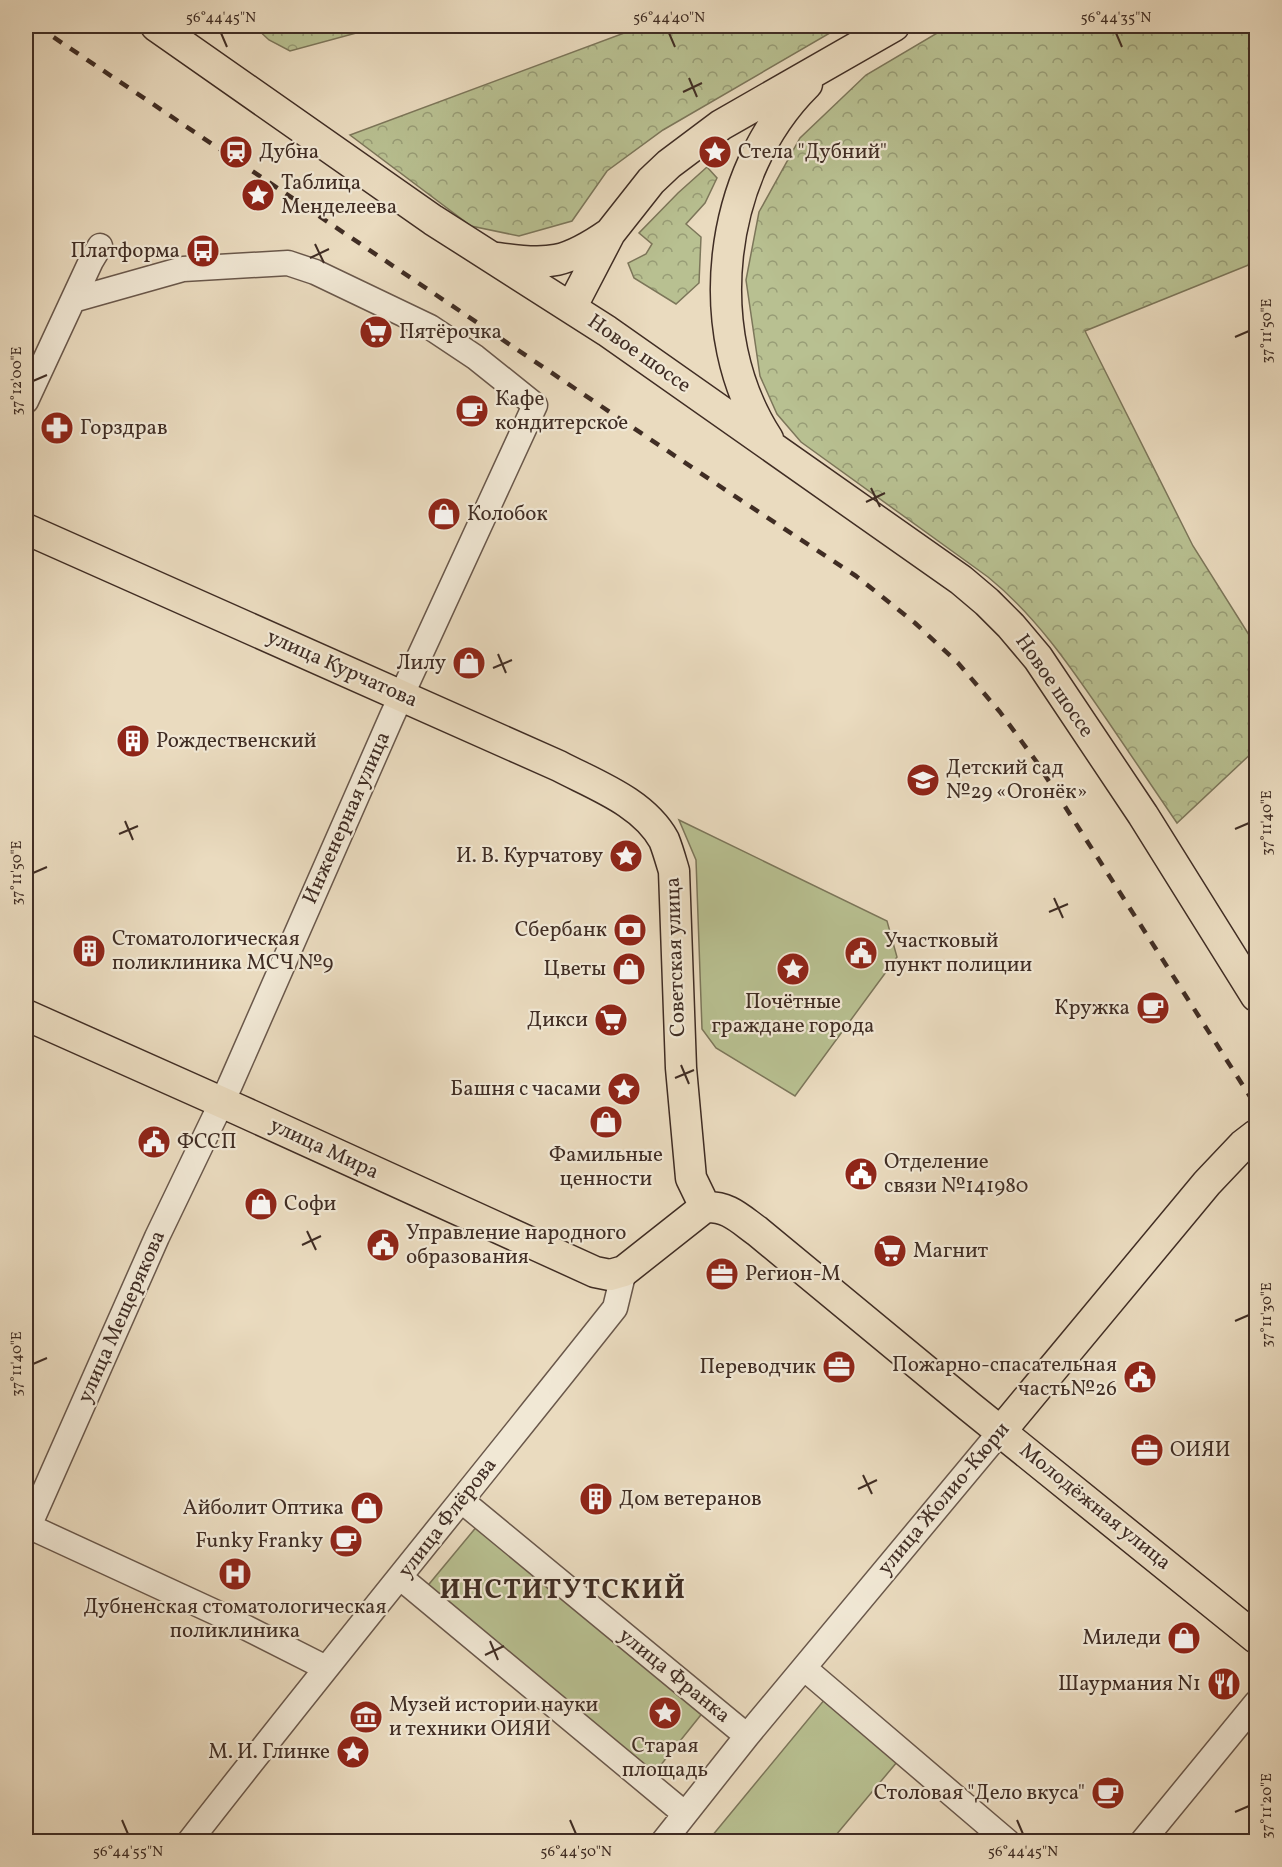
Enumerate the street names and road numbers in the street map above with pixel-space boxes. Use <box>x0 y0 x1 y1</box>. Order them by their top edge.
street label: Новое шоссе <box>581 308 697 400</box>
street label: улица Курчатова <box>262 623 422 715</box>
street label: Новое шоссе <box>1008 628 1100 744</box>
street label: Инженерная улица <box>296 727 398 909</box>
street label: Советская улица <box>659 877 693 1037</box>
street label: улица Мира <box>265 1111 383 1187</box>
street label: улица Мещерякова <box>71 1226 173 1408</box>
street label: улица Жолио-Кюри <box>871 1416 1017 1582</box>
street label: Молодёжная улица <box>1013 1437 1177 1577</box>
street label: улица Флёрова <box>392 1452 504 1584</box>
street label: улица Франка <box>612 1622 736 1730</box>

